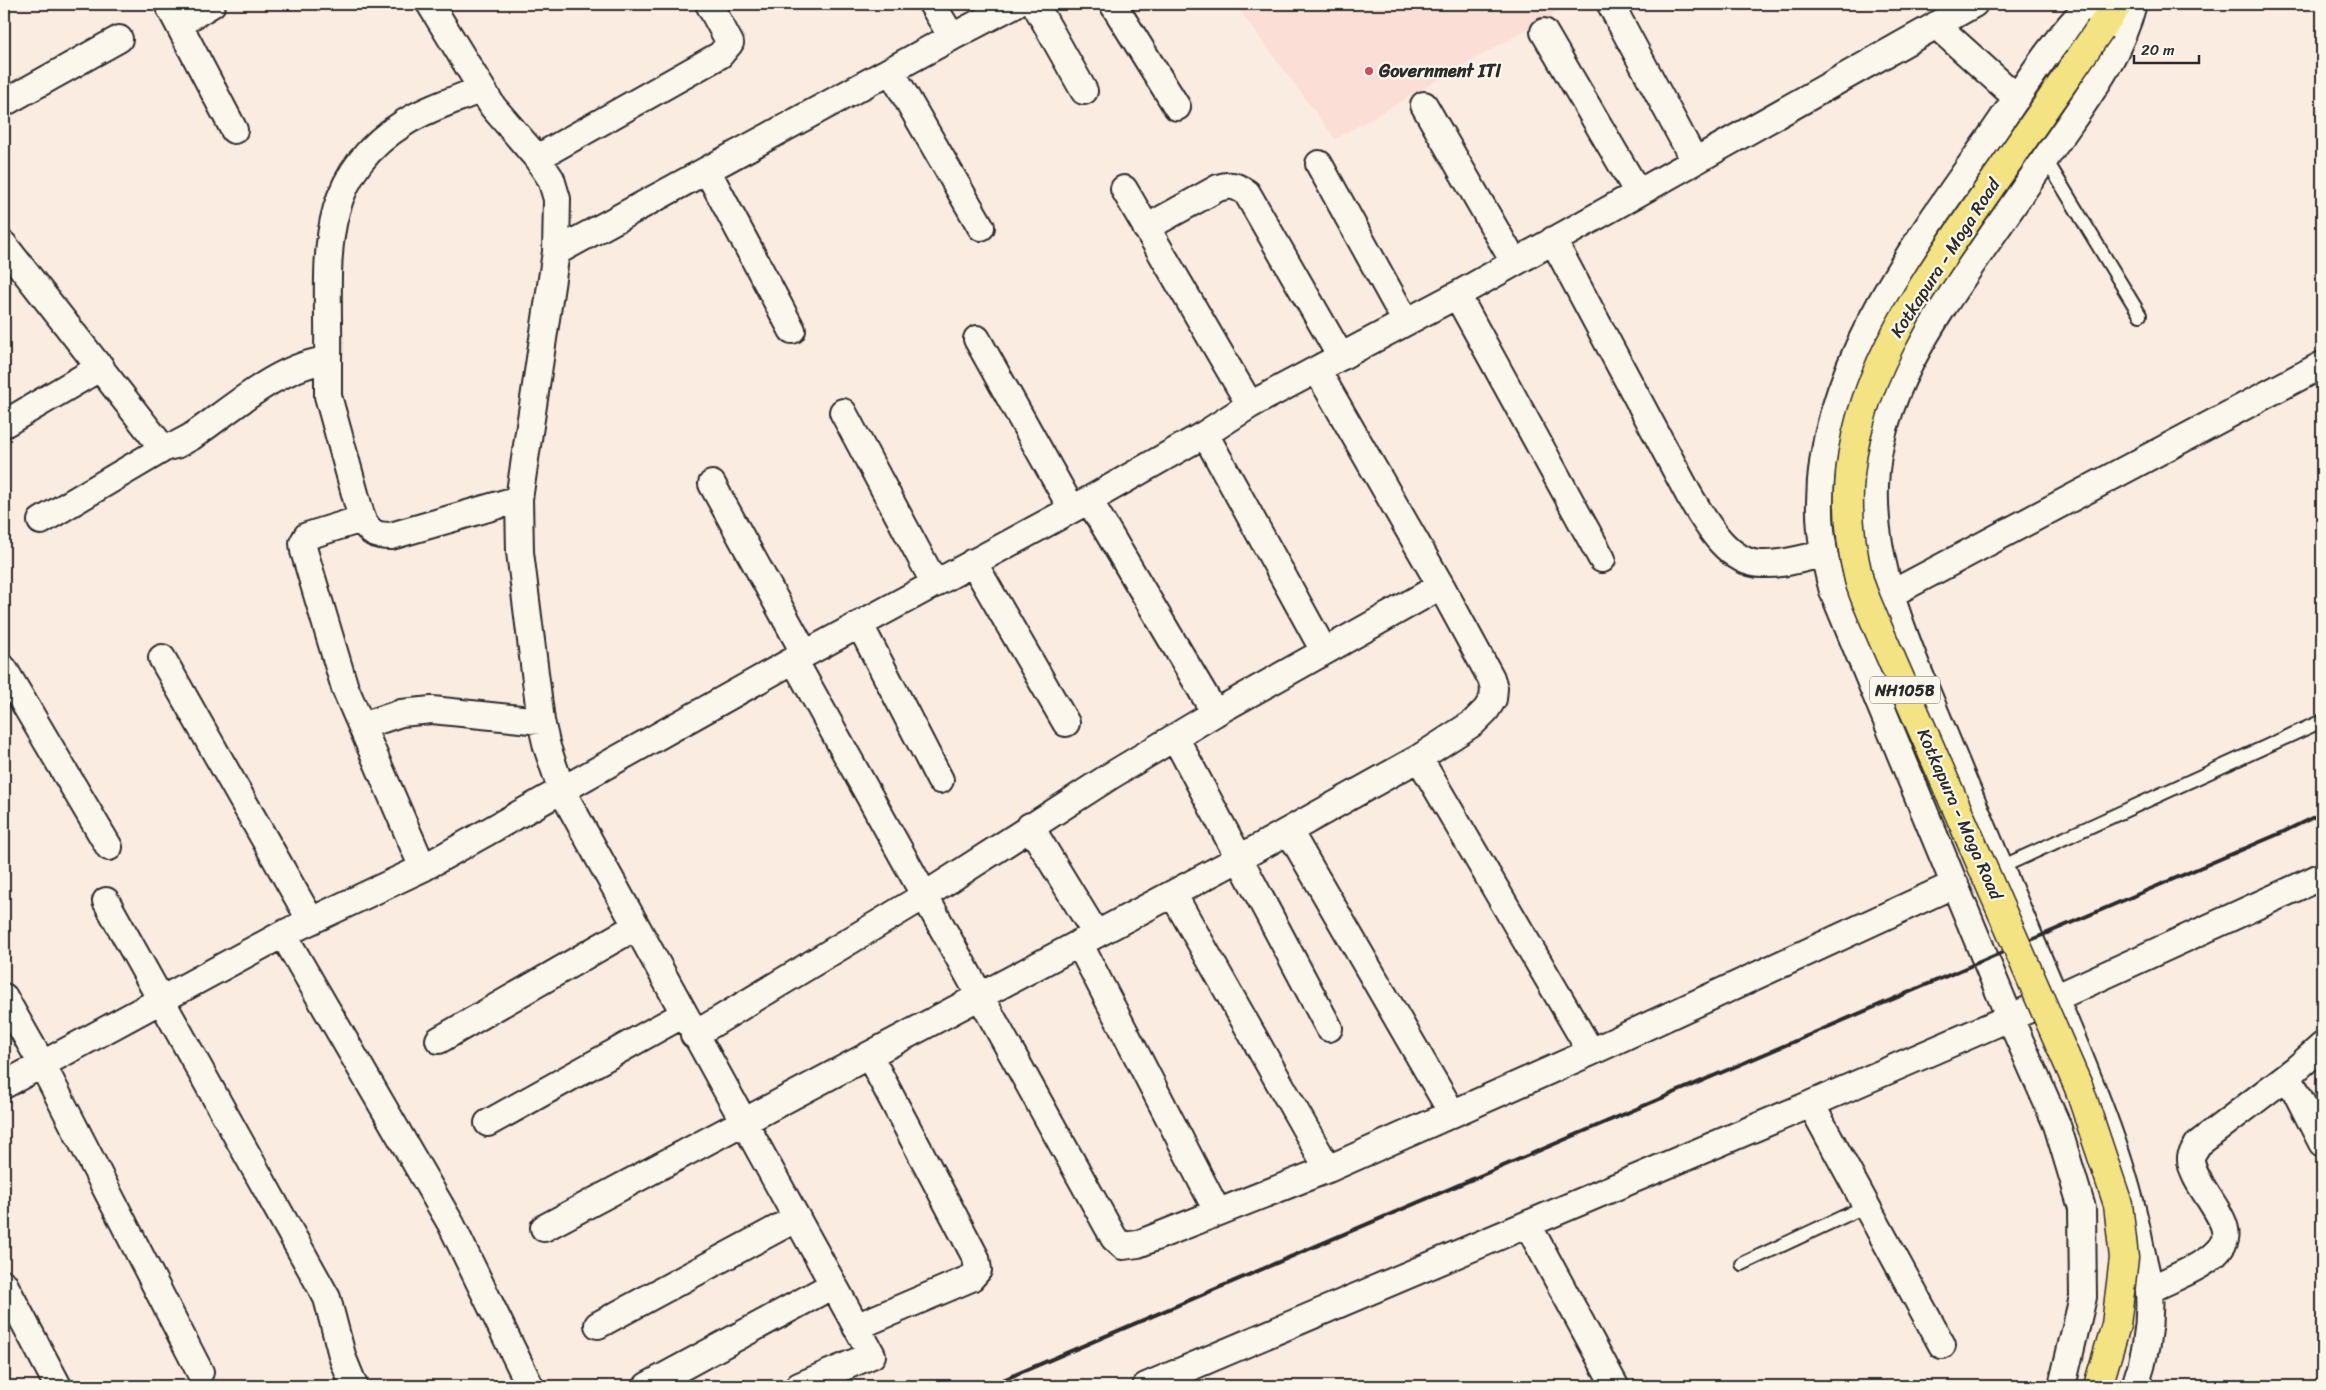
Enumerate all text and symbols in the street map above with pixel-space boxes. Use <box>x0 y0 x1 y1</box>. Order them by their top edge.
scale bar <box>2134 32 2198 64</box>
text: 20 m <box>2141 37 2175 63</box>
place label: Government ITI <box>1378 55 1501 87</box>
marker: Government ITI <box>1363 65 1375 77</box>
street label: Kotkapura - Moga Road <box>1881 170 2010 344</box>
road number: NH105B <box>1870 676 1940 704</box>
street label: Kotkapura - Moga Road <box>1908 723 2013 906</box>

